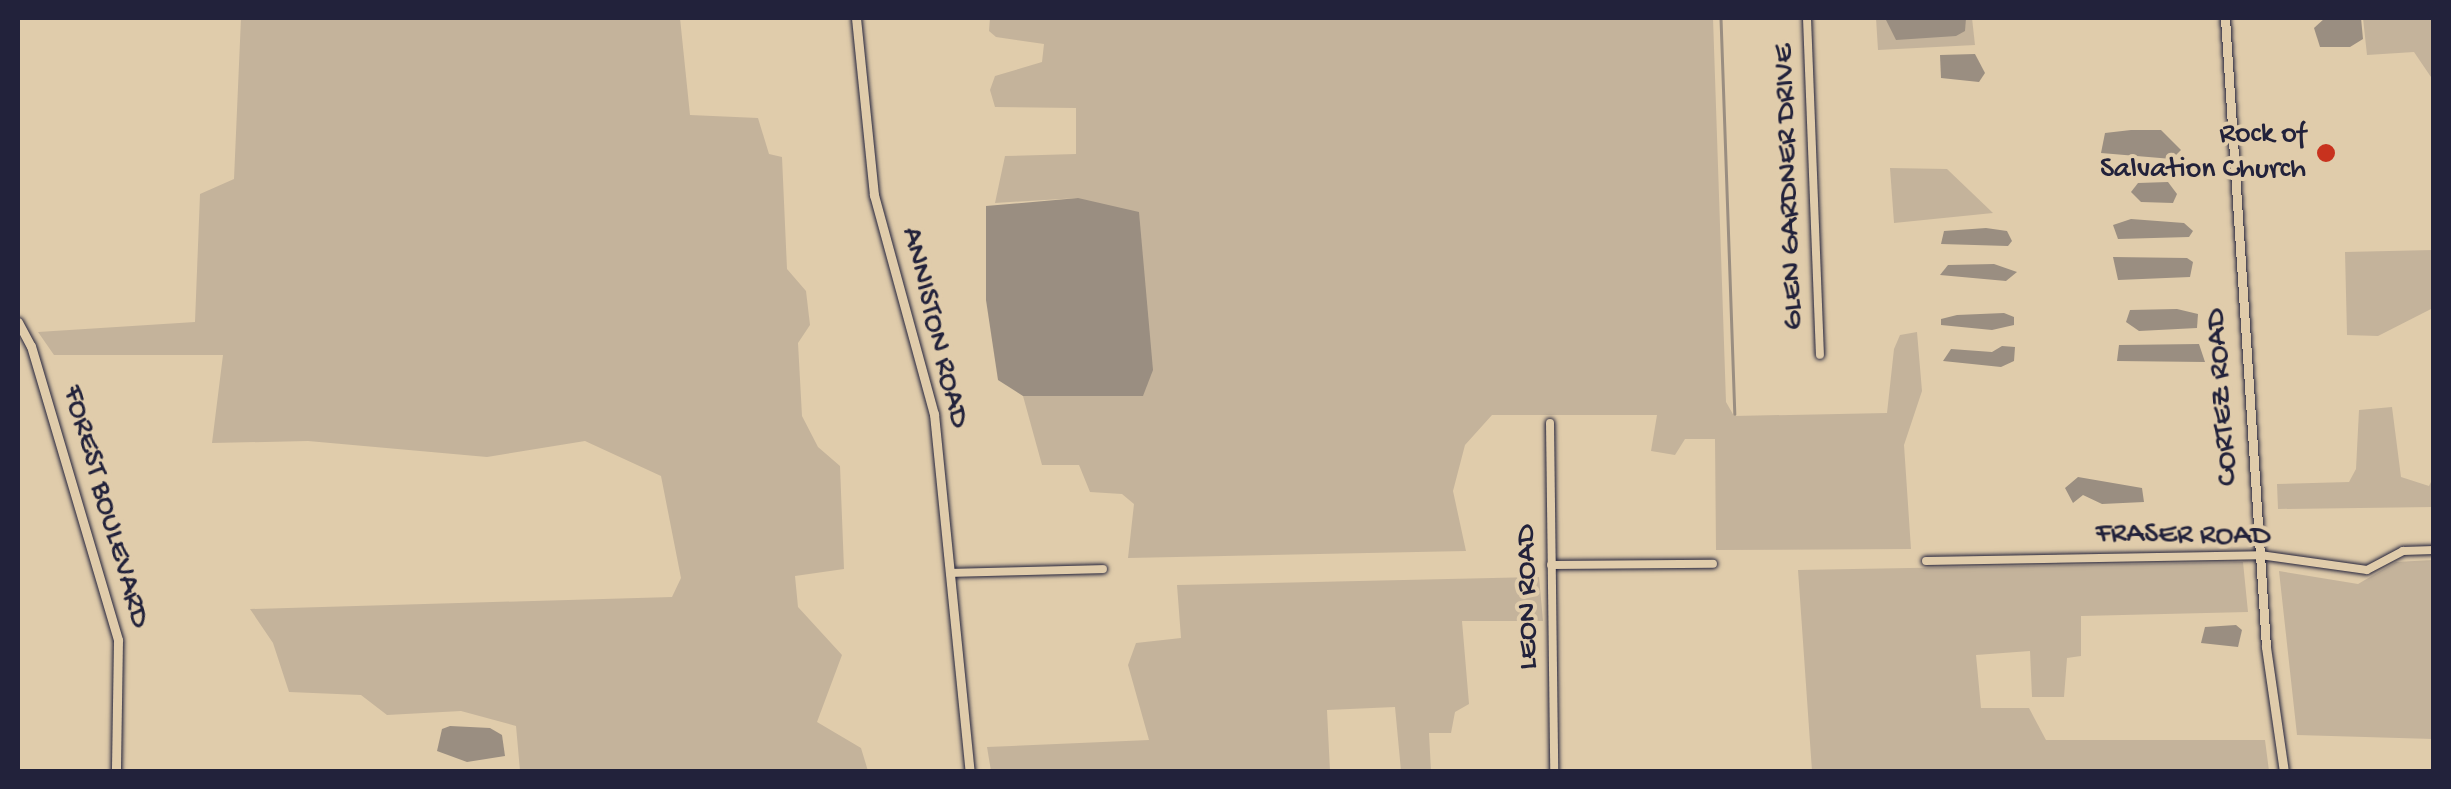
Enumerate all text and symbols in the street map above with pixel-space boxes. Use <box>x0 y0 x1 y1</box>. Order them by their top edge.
street label: GLEN GARDNER DRIVE <box>1768 43 1814 331</box>
place label: Rock of Salvation Church <box>2100 118 2306 188</box>
marker: Rock of Salvation Church <box>2315 142 2337 164</box>
street label: ANNISTON ROAD <box>891 224 975 432</box>
street label: CORTEZ ROAD <box>2200 307 2248 487</box>
street label: FOREST BOULEVARD <box>52 382 156 632</box>
street label: FRASER ROAD <box>2095 517 2271 557</box>
street label: LEON ROAD <box>1510 524 1548 670</box>

